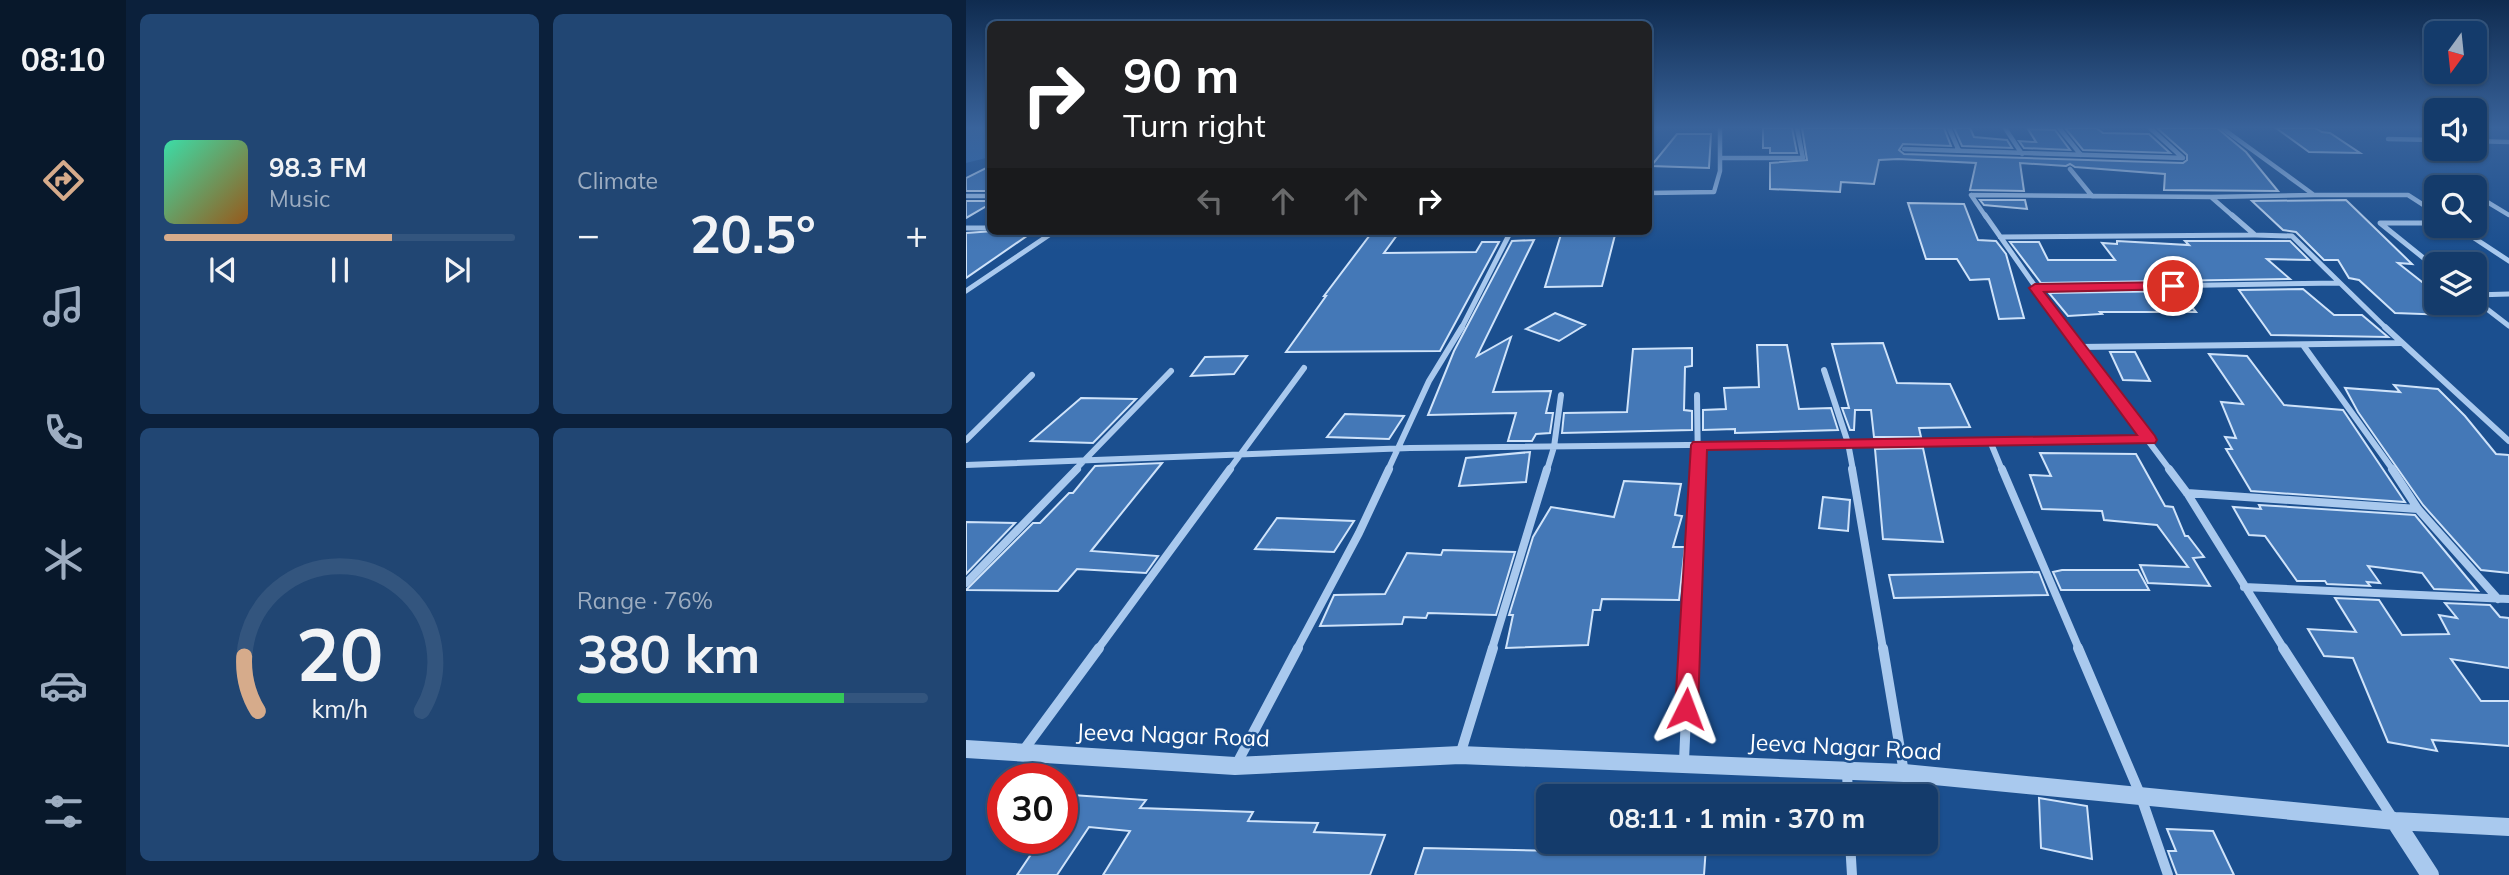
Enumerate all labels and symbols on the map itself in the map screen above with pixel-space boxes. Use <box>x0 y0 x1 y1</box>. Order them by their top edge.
north arrow <box>2424 21 2487 84</box>
pin <box>2143 256 2203 316</box>
position arrow <box>1649 672 1723 746</box>
street label: Jeeva Nagar Road <box>1076 717 1270 752</box>
street label: Jeeva Nagar Road <box>1748 727 1942 766</box>
speed limit sign: 30 <box>987 763 1078 854</box>

